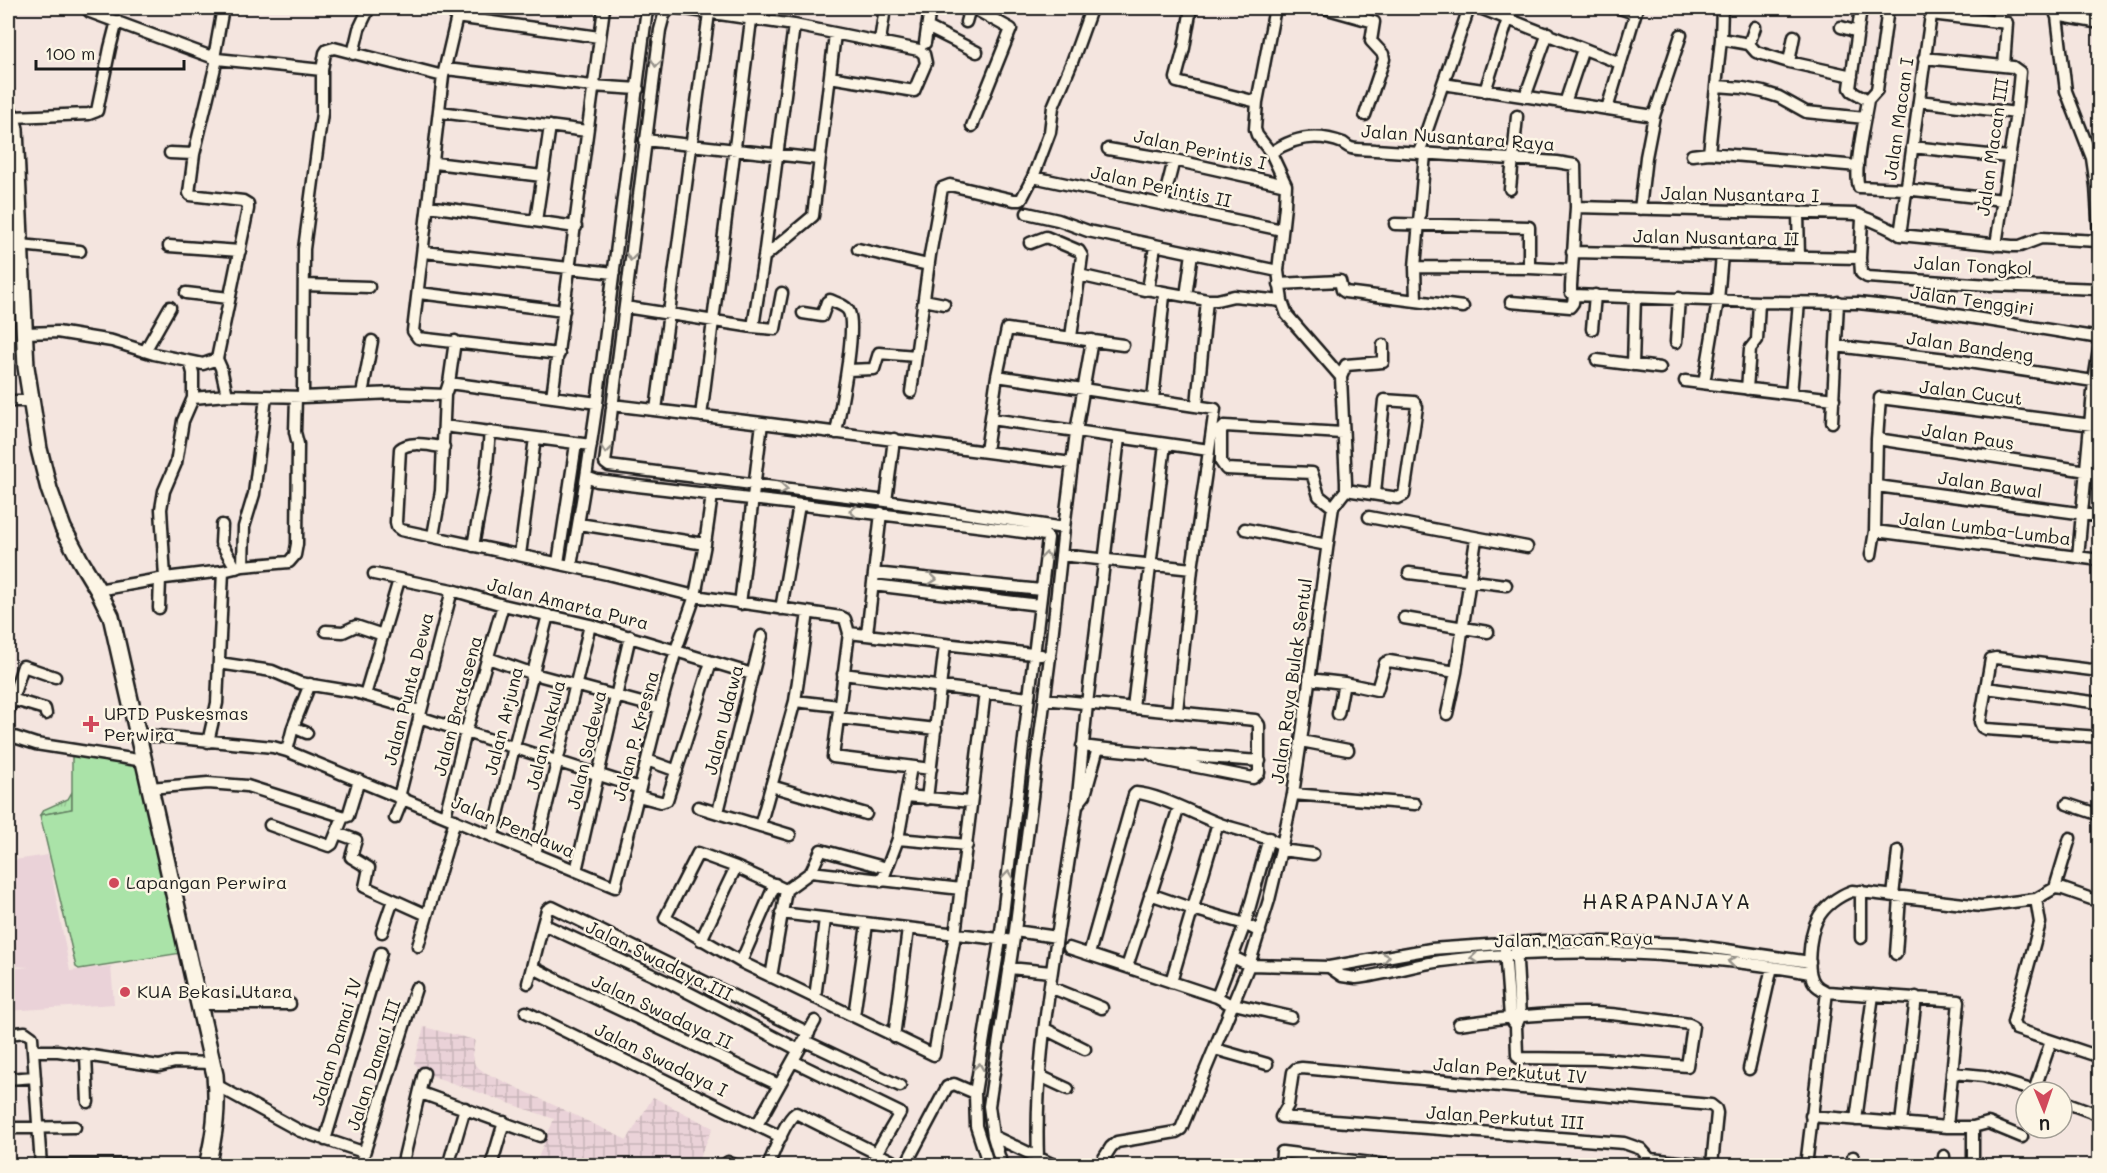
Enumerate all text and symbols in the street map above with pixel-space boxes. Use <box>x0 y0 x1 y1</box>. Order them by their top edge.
scale bar <box>36 33 184 71</box>
text: 100 m <box>45 41 95 65</box>
street label: Jalan Macan I <box>1878 56 1919 182</box>
one-way arrow <box>650 59 662 68</box>
street label: Jalan Macan III <box>1970 76 2014 218</box>
street label: Jalan Nusantara Raya <box>1360 118 1556 156</box>
street label: Jalan Perintis I <box>1132 123 1269 175</box>
street label: Jalan Perintis II <box>1089 159 1234 213</box>
street label: Jalan Nusantara I <box>1660 181 1820 207</box>
street label: Jalan Nusantara II <box>1633 224 1800 250</box>
street label: Jalan Tongkol <box>1913 250 2033 280</box>
one-way arrow <box>625 252 638 261</box>
street label: Jalan Tenggiri <box>1909 279 2036 321</box>
street label: Jalan Bandeng <box>1905 325 2035 367</box>
street label: Jalan Cucut <box>1918 374 2024 410</box>
street label: Jalan Paus <box>1920 417 2016 455</box>
one-way arrow <box>600 445 612 455</box>
street label: Jalan Bawal <box>1937 465 2044 503</box>
one-way arrow <box>780 482 789 495</box>
one-way arrow <box>849 505 858 518</box>
street label: Jalan Lumba-Lumba <box>1898 506 2072 550</box>
one-way arrow <box>1039 551 1051 560</box>
street label: Jalan Amarta Pura <box>485 571 651 635</box>
one-way arrow <box>928 572 937 585</box>
street label: Jalan Raya Bulak Sentul <box>1265 577 1317 785</box>
street label: Jalan Punta Dewa <box>377 610 439 768</box>
street label: Jalan Bratasena <box>427 633 487 778</box>
street label: Jalan Udawa <box>698 662 748 777</box>
street label: Jalan Arjuna <box>478 664 528 778</box>
street label: Jalan P. Kresna <box>606 668 664 804</box>
street label: Jalan Nakula <box>520 677 570 792</box>
street label: Jalan Sadewa <box>561 688 611 812</box>
place label: UPTD Puskesmas Perwira <box>104 701 249 746</box>
marker: UPTD Puskesmas Perwira <box>82 715 100 733</box>
street label: Jalan Pendawa <box>448 789 579 863</box>
place label: Lapangan Perwira <box>126 870 287 894</box>
one-way arrow <box>1001 870 1013 879</box>
marker: Lapangan Perwira <box>107 876 121 890</box>
district label: HARAPANJAYA <box>1582 887 1752 914</box>
street label: Jalan Swadaya III <box>582 914 737 1006</box>
street label: Jalan Macan Raya <box>1494 926 1654 952</box>
one-way arrow <box>1382 951 1391 963</box>
one-way arrow <box>1470 951 1479 964</box>
one-way arrow <box>1727 956 1736 969</box>
street label: Jalan Swadaya II <box>588 968 737 1054</box>
street label: Jalan Damai IV <box>305 975 367 1109</box>
place label: KUA Bekasi Utara <box>137 979 293 1003</box>
marker: KUA Bekasi Utara <box>118 985 132 999</box>
street label: Jalan Damai III <box>341 996 406 1133</box>
street label: Jalan Swadaya I <box>591 1017 732 1102</box>
street label: Jalan Perkutut IV <box>1432 1051 1588 1089</box>
one-way arrow <box>972 1063 984 1072</box>
north arrow <box>2014 1080 2074 1140</box>
street label: Jalan Perkutut III <box>1425 1100 1585 1134</box>
text: U <box>2039 1115 2051 1136</box>

